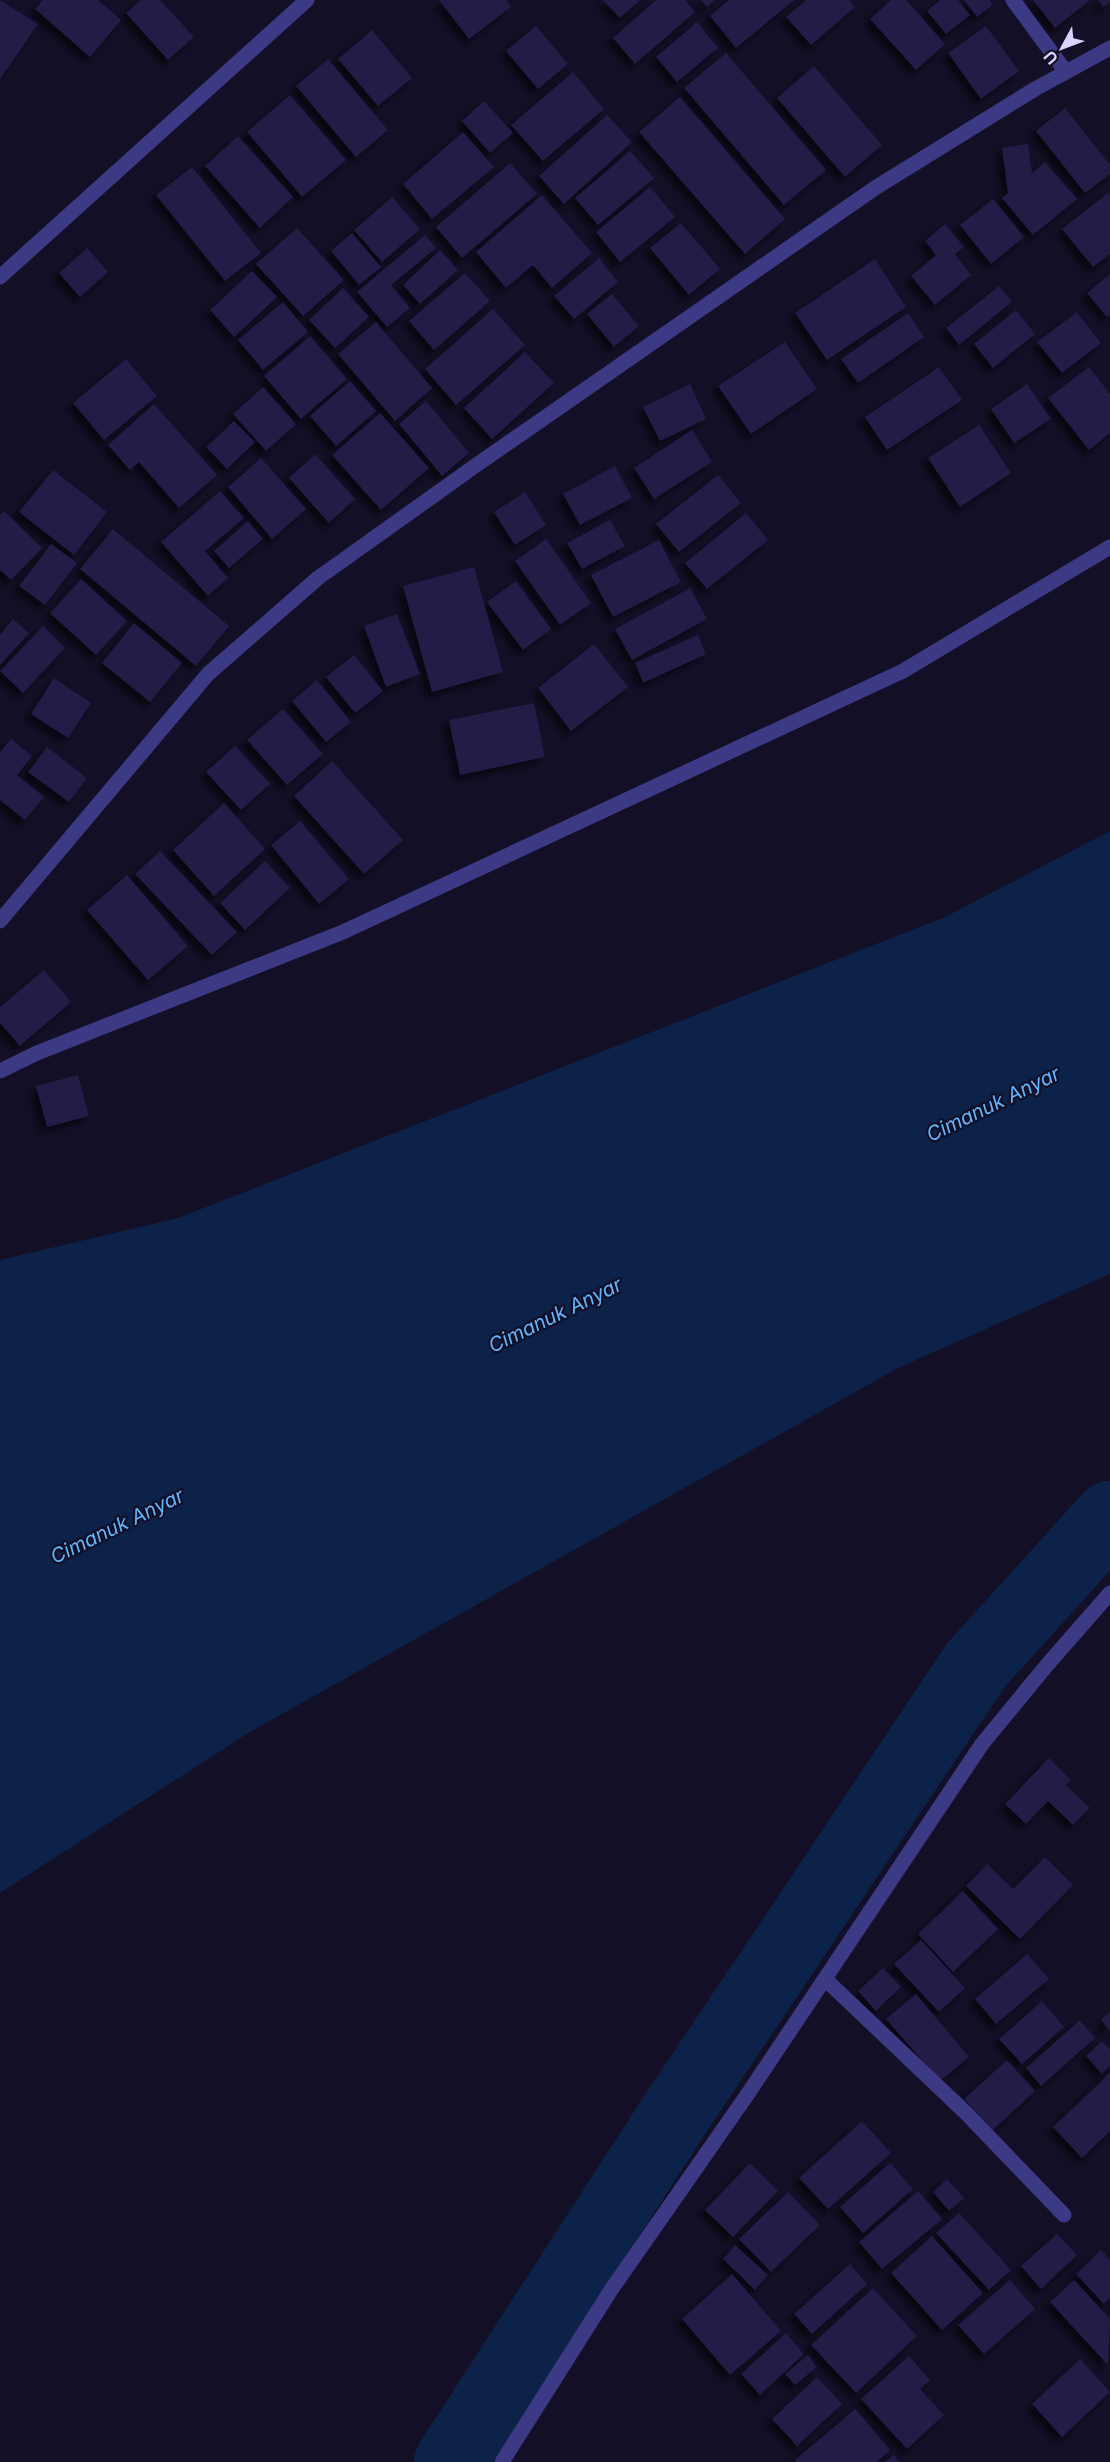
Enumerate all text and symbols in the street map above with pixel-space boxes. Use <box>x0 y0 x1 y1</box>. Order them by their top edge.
north arrow <box>1032 18 1092 78</box>
text: U <box>1039 47 1062 69</box>
water label: Cimanuk Anyar <box>922 1061 1064 1147</box>
water label: Cimanuk Anyar <box>484 1272 626 1358</box>
water label: Cimanuk Anyar <box>46 1483 188 1569</box>

